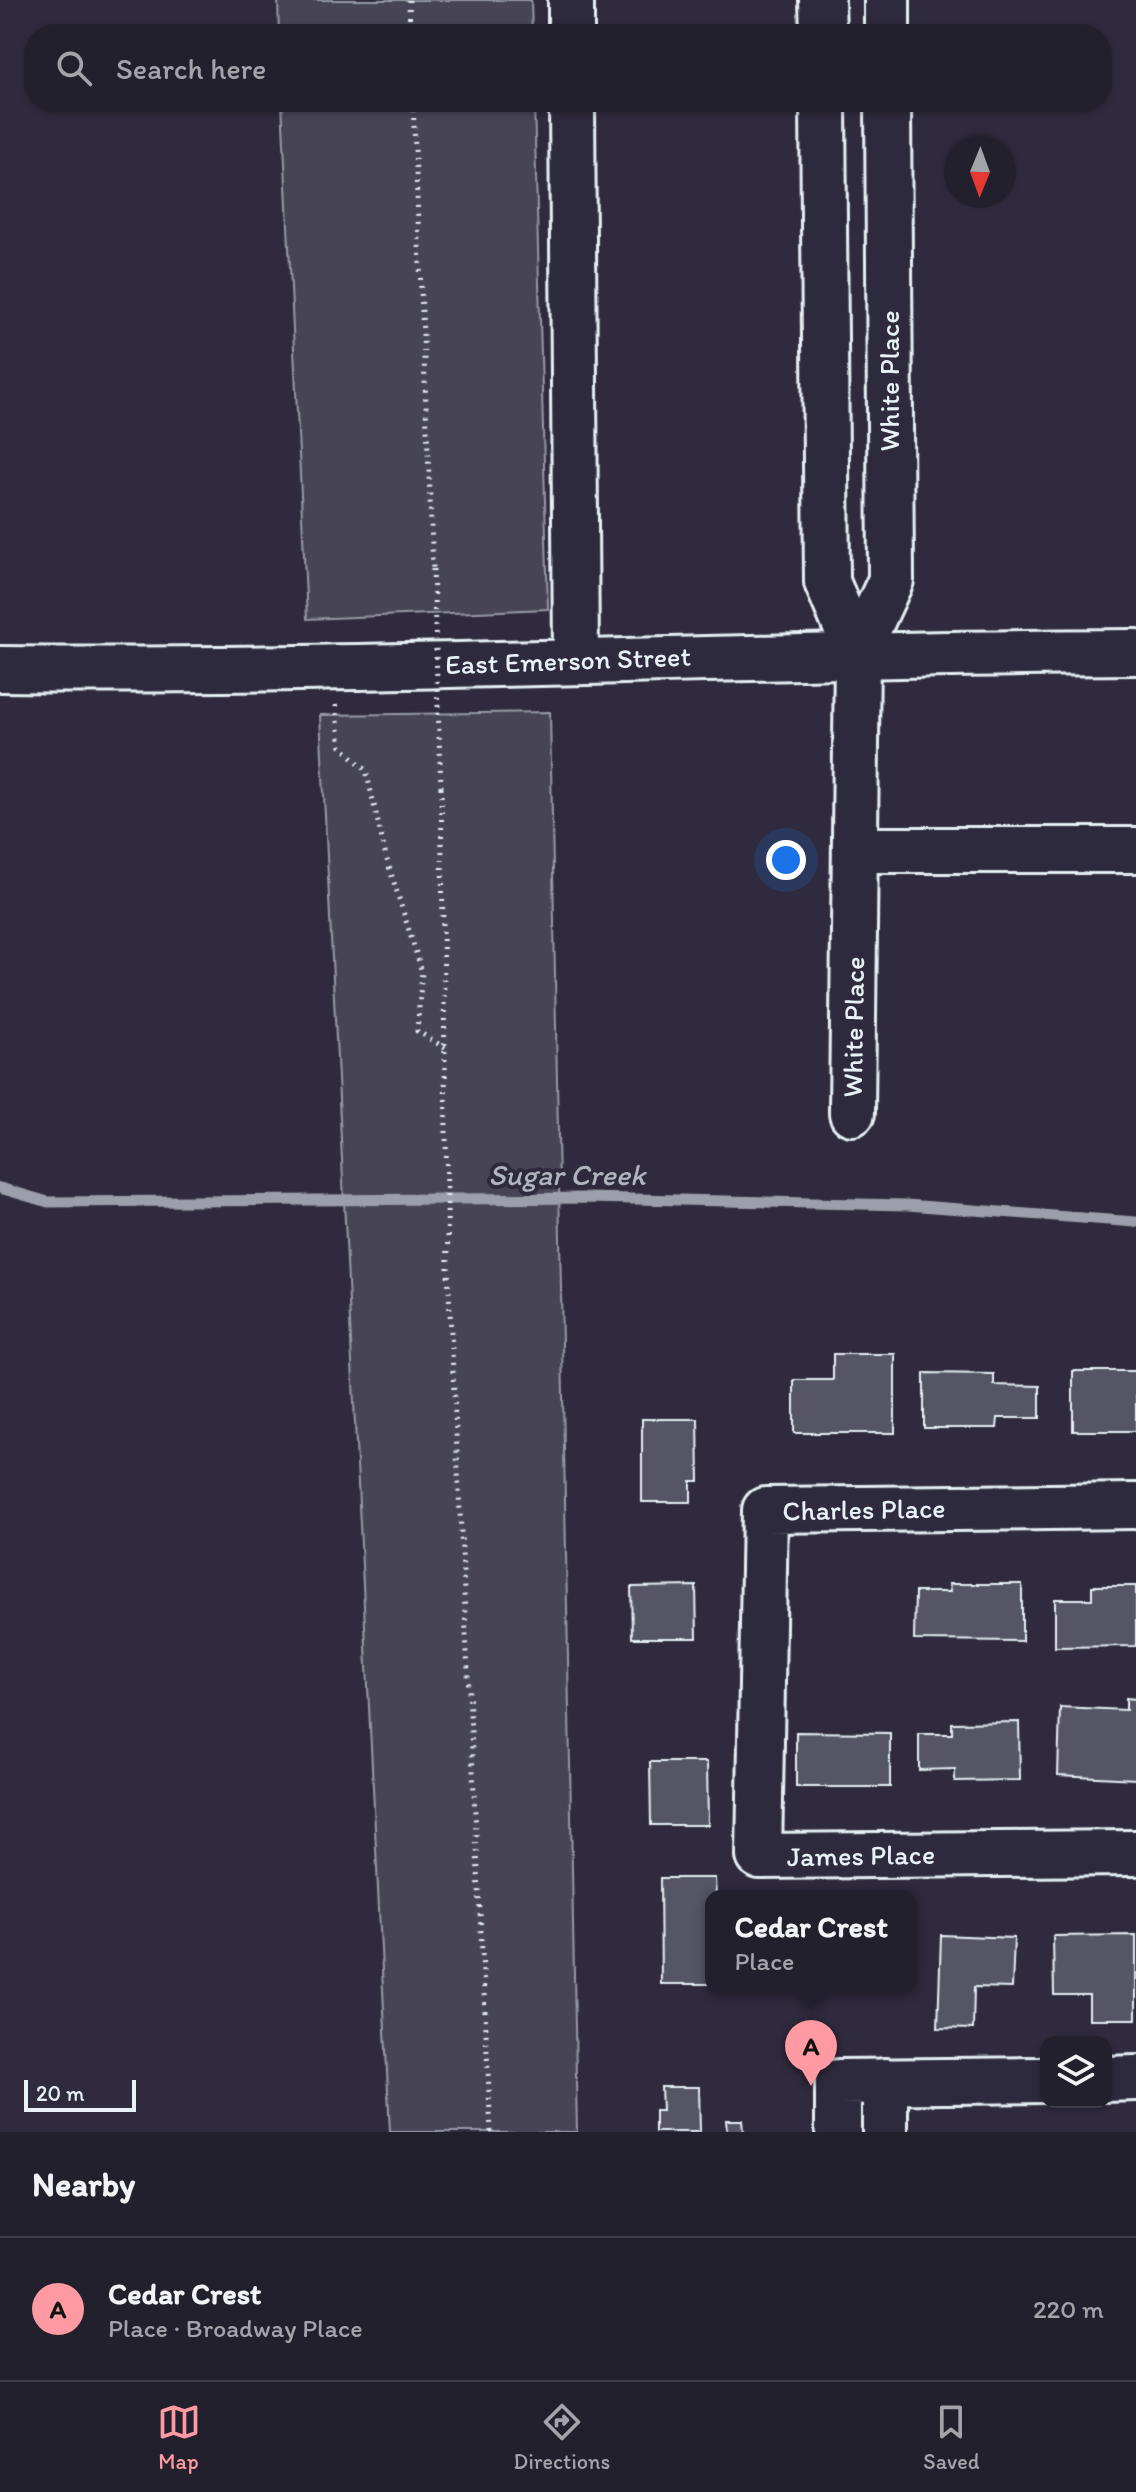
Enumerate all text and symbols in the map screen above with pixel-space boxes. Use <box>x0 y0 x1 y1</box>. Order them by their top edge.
search box <box>24 24 1112 112</box>
icon: search <box>52 46 96 90</box>
text: Search here <box>116 50 266 87</box>
north arrow <box>944 136 1016 208</box>
street label: White Place <box>872 310 906 452</box>
street label: East Emerson Street <box>445 639 691 681</box>
your location <box>766 840 806 880</box>
street label: White Place <box>835 956 871 1098</box>
water label: Sugar Creek <box>488 1156 647 1193</box>
street label: Charles Place <box>782 1491 946 1527</box>
street label: James Place <box>787 1837 935 1873</box>
popup <box>705 1890 917 1994</box>
text: Cedar Crest <box>734 1908 888 1945</box>
text: Place <box>734 1945 794 1977</box>
pin: A <box>785 2020 837 2086</box>
map controls <box>1040 2036 1112 2108</box>
button: layers <box>1040 2036 1112 2108</box>
scale bar <box>24 2076 136 2112</box>
text: 20 m <box>36 2080 85 2107</box>
text: Nearby <box>32 2164 135 2205</box>
text: Cedar Crest <box>108 2275 261 2312</box>
text: A <box>50 2293 66 2325</box>
text: 220 m <box>1033 2293 1104 2325</box>
text: Place · Broadway Place <box>108 2312 363 2344</box>
tab: Map <box>157 2400 201 2475</box>
tab: Directions <box>514 2400 610 2475</box>
tab: Saved <box>923 2400 979 2475</box>

